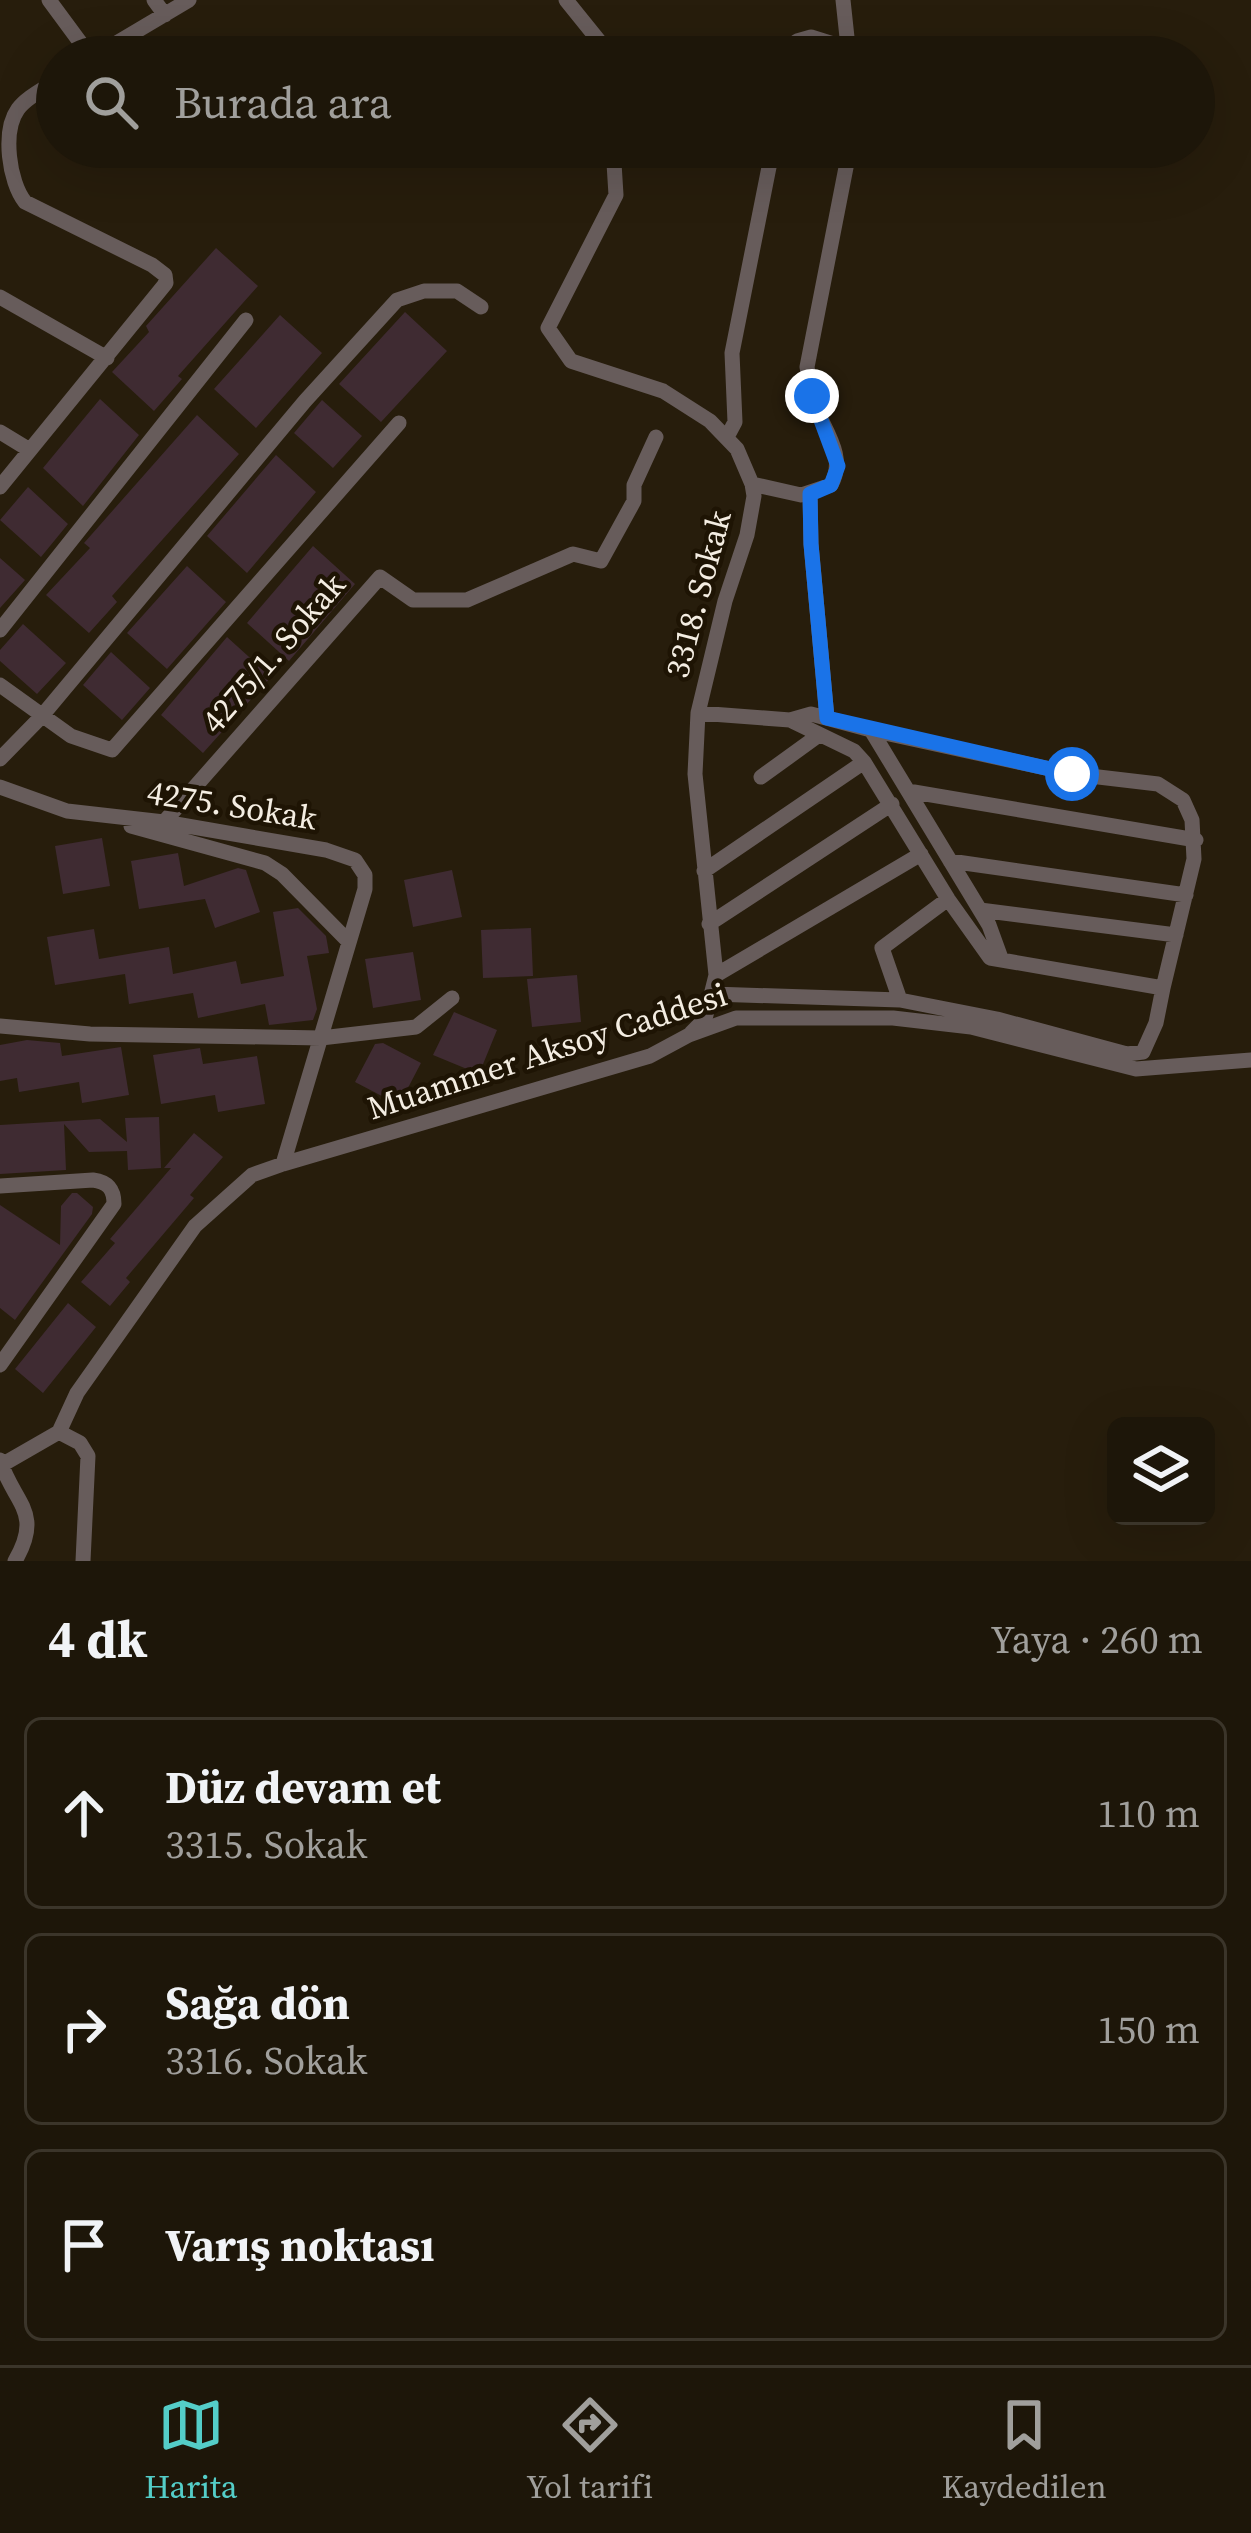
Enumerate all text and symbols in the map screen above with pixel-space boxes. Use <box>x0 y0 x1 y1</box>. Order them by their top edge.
search box <box>36 36 1215 168</box>
icon: search <box>78 69 144 135</box>
text: Burada ara <box>174 71 392 133</box>
route end <box>785 369 839 423</box>
street label: 3318. Sokak <box>654 505 742 682</box>
street label: 4275/1. Sokak <box>191 563 356 743</box>
route start <box>1045 747 1099 801</box>
street label: 4275. Sokak <box>144 769 321 841</box>
street label: Muammer Aksoy Caddesi <box>362 972 732 1130</box>
map controls <box>1107 1417 1215 1525</box>
button: layers <box>1107 1417 1215 1525</box>
text: 4 dk <box>48 1604 147 1674</box>
text: Yaya · 260 m <box>990 1613 1203 1666</box>
text: Düz devam et <box>165 1756 441 1818</box>
icon: ahead <box>51 1780 117 1846</box>
text: 110 m <box>1097 1787 1200 1840</box>
text: 3315. Sokak <box>165 1818 367 1871</box>
text: Sağa dön <box>165 1972 350 2034</box>
icon: right <box>51 1996 117 2062</box>
text: 150 m <box>1097 2003 1200 2056</box>
text: 3316. Sokak <box>165 2034 367 2087</box>
icon: arrive <box>51 2212 117 2278</box>
text: Varış noktası <box>165 2214 435 2276</box>
tab: Harita <box>144 2392 238 2509</box>
tab: Yol tarifi <box>526 2392 653 2509</box>
tab: Kaydedilen <box>942 2392 1107 2509</box>

